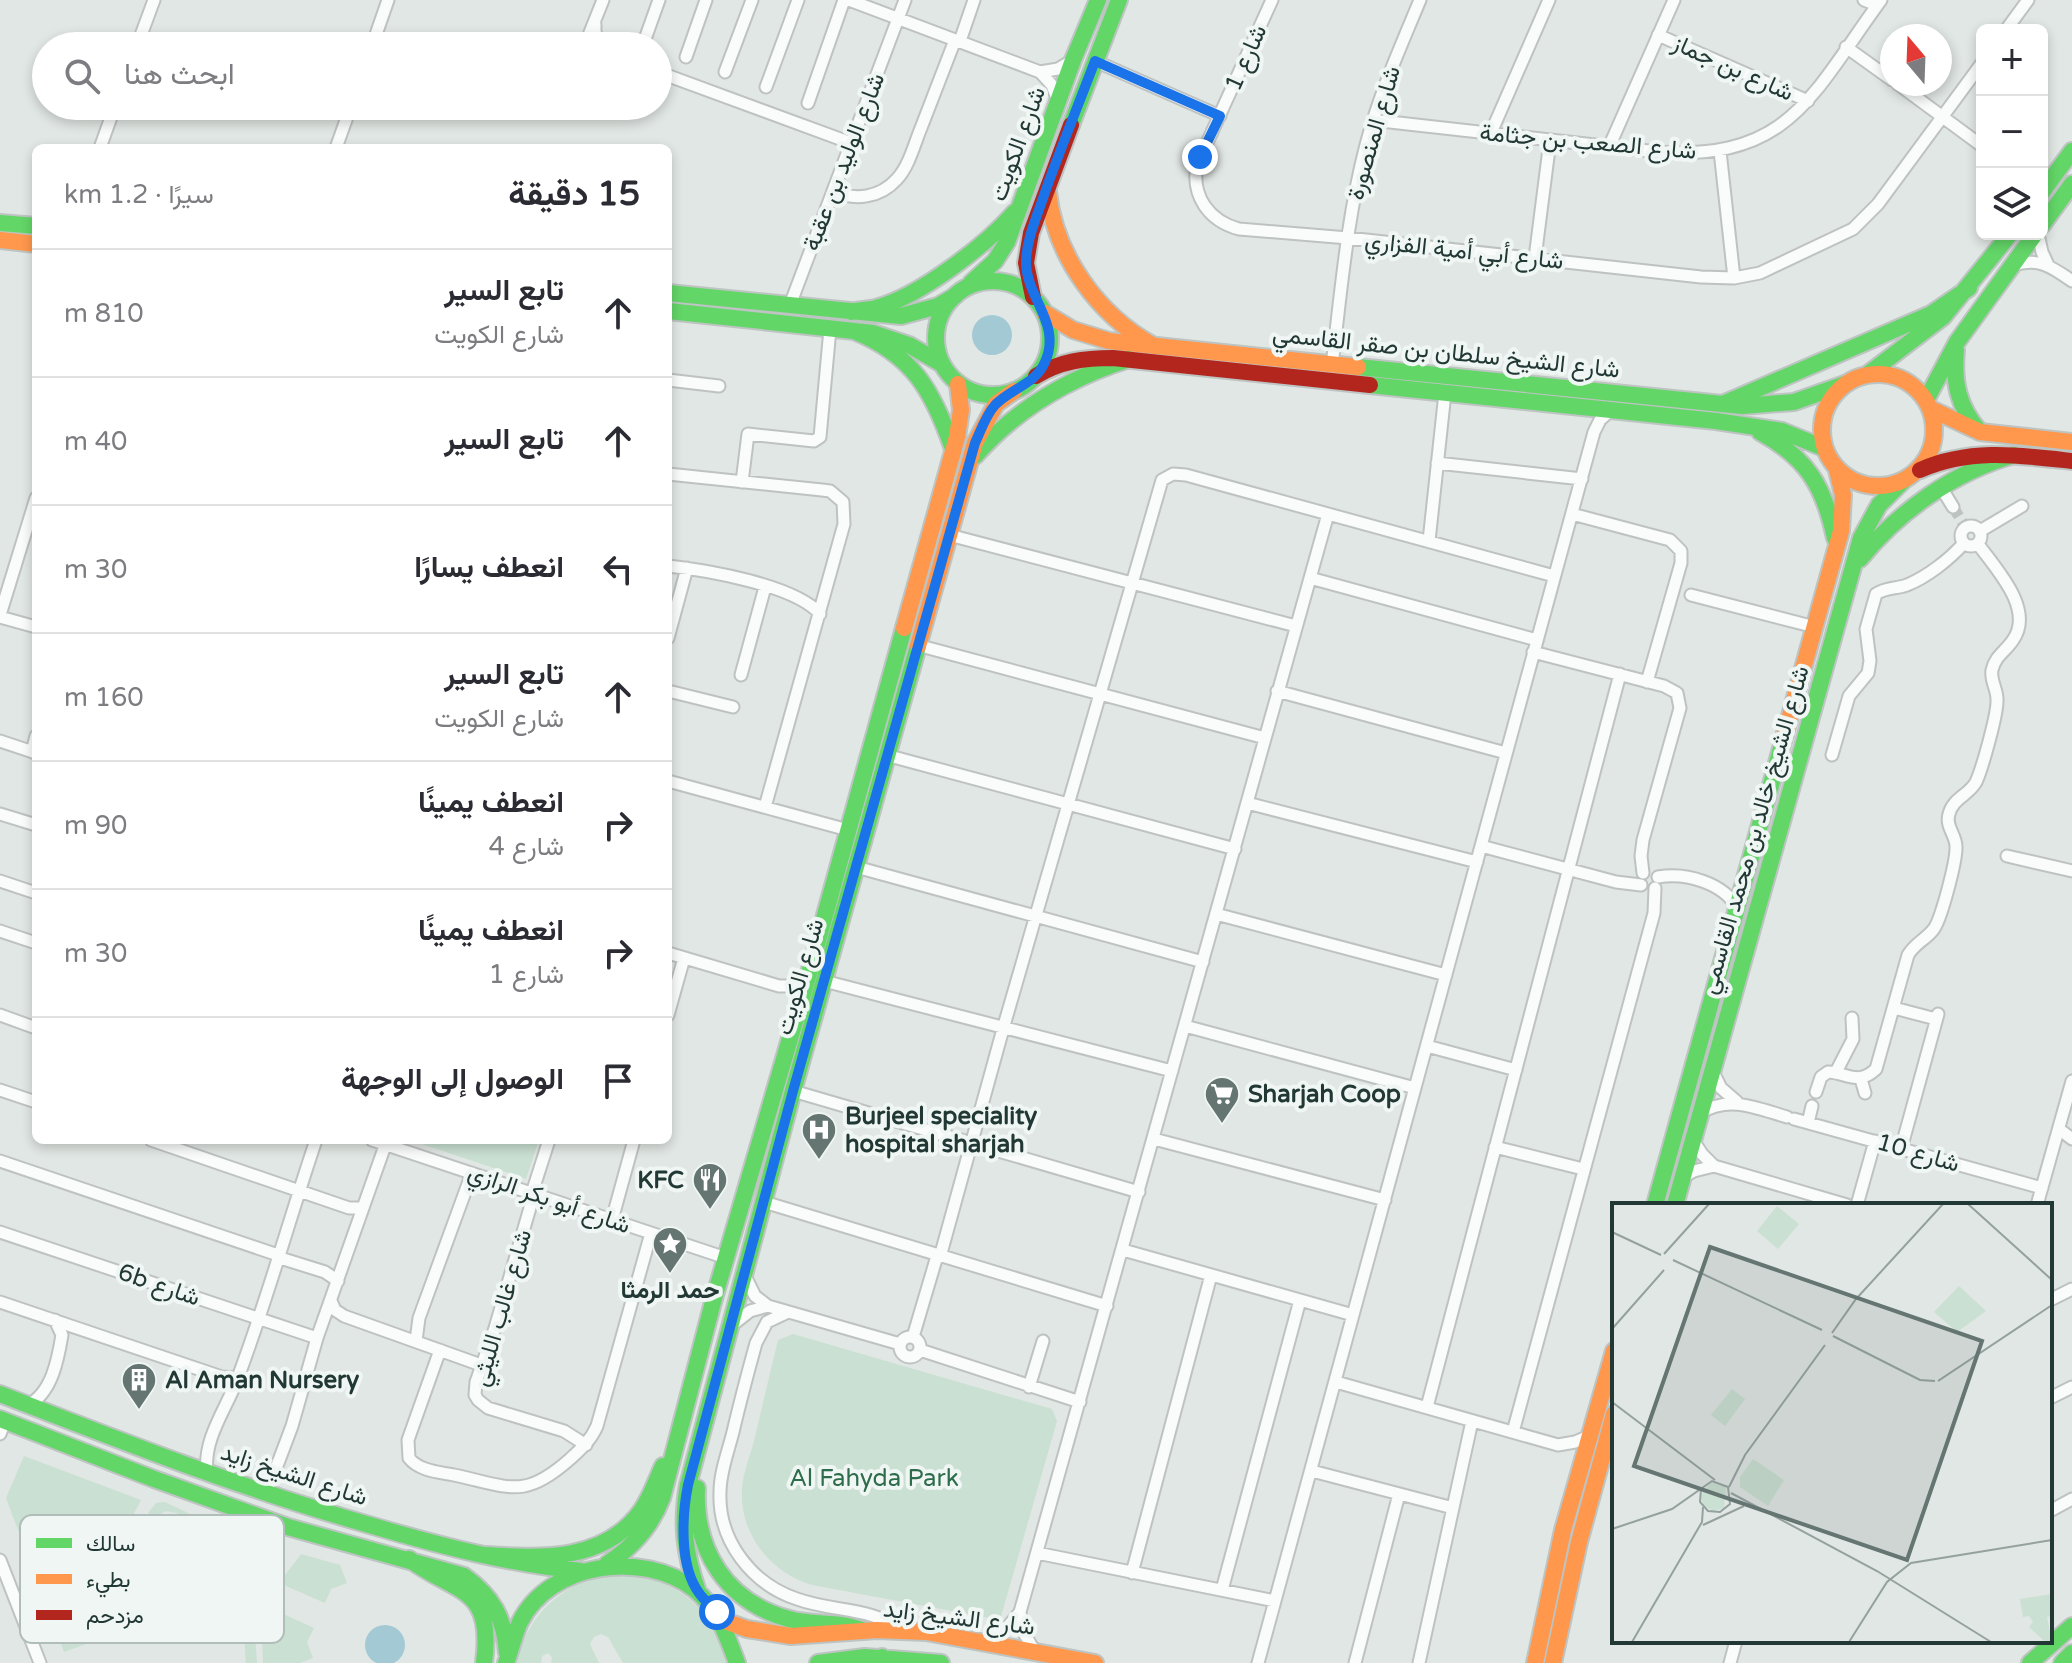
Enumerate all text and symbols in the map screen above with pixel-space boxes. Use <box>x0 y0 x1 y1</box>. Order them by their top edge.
street label: شارع 1 <box>1219 20 1274 96</box>
north arrow <box>1880 24 1952 96</box>
map controls <box>1976 24 2048 240</box>
button: + <box>1976 24 2048 96</box>
street label: شارع بن جماز <box>1667 28 1798 108</box>
search box <box>32 32 672 120</box>
icon: search <box>60 54 104 98</box>
text: ابحث هنا <box>124 56 235 93</box>
street label: شارع المنصورة <box>1341 63 1408 203</box>
street label: شارع الوليد بن عقبة <box>797 69 892 255</box>
street label: شارع الكويت <box>984 83 1053 206</box>
button: − <box>1976 96 2048 168</box>
street label: شارع الصعب بن جثامة <box>1478 118 1698 167</box>
route end <box>1182 139 1218 175</box>
button: layers <box>1976 168 2048 240</box>
text: 15 دقيقة <box>508 174 640 215</box>
text: سيرًا · 1.2 km <box>64 179 214 210</box>
street label: شارع أبي أمية الفزاري <box>1363 226 1565 280</box>
text: تابع السير <box>444 272 564 309</box>
icon: ahead <box>596 291 640 335</box>
text: 810 m <box>64 298 144 329</box>
text: شارع الكويت <box>434 319 564 350</box>
street label: شارع الشيخ سلطان بن صقر القاسمي <box>1271 319 1621 389</box>
icon: ahead <box>596 419 640 463</box>
text: تابع السير <box>444 421 564 458</box>
text: 40 m <box>64 426 127 457</box>
icon: left <box>596 547 640 591</box>
text: انعطف يسارًا <box>414 549 564 586</box>
text: 30 m <box>64 554 127 585</box>
text: تابع السير <box>444 656 564 693</box>
street label: شارع الشيخ خالد بن محمد القاسمي <box>1694 663 1820 999</box>
icon: ahead <box>596 675 640 719</box>
text: 160 m <box>64 682 144 713</box>
text: شارع الكويت <box>434 703 564 734</box>
text: انعطف يمينًا <box>418 784 564 821</box>
icon: right <box>596 803 640 847</box>
text: 90 m <box>64 810 127 841</box>
text: شارع 4 <box>489 831 564 862</box>
text: انعطف يمينًا <box>418 912 564 949</box>
street label: شارع الكويت <box>770 915 831 1039</box>
icon: right <box>596 931 640 975</box>
text: 30 m <box>64 938 127 969</box>
text: شارع 1 <box>489 959 564 990</box>
icon: arrive <box>596 1059 640 1103</box>
text: الوصول إلى الوجهة <box>341 1061 564 1098</box>
supermarket icon: Sharjah Coop <box>1203 1075 1241 1125</box>
place label: Sharjah Coop <box>1248 1080 1401 1109</box>
place label: Burjeel speciality hospital sharjah <box>845 1102 1037 1159</box>
hospital icon: Burjeel speciality hospital sharjah <box>800 1111 838 1161</box>
street label: شارع 10 <box>1873 1127 1963 1180</box>
street label: شارع أبو بكر الرازي <box>463 1158 634 1244</box>
restaurant icon: KFC <box>691 1161 729 1211</box>
place label: KFC <box>637 1166 684 1195</box>
inset map <box>1612 1203 2052 1643</box>
place icon: حمد الرمثا <box>651 1225 689 1275</box>
street label: شارع غالب الليثي <box>466 1226 542 1391</box>
street label: 6b شارع <box>114 1257 204 1313</box>
place label: حمد الرمثا <box>620 1276 720 1305</box>
building icon: Al Aman Nursery <box>120 1361 158 1411</box>
place label: Al Aman Nursery <box>165 1366 359 1395</box>
street label: شارع الشيخ زايد <box>216 1438 371 1514</box>
park label: Al Fahyda Park <box>789 1464 959 1493</box>
legend <box>20 1515 284 1643</box>
text: سالك <box>86 1531 135 1557</box>
text: بطيء <box>86 1567 131 1598</box>
route start <box>699 1594 735 1630</box>
street label: شارع الشيخ زايد <box>881 1594 1036 1644</box>
text: مزدحم <box>86 1603 144 1630</box>

